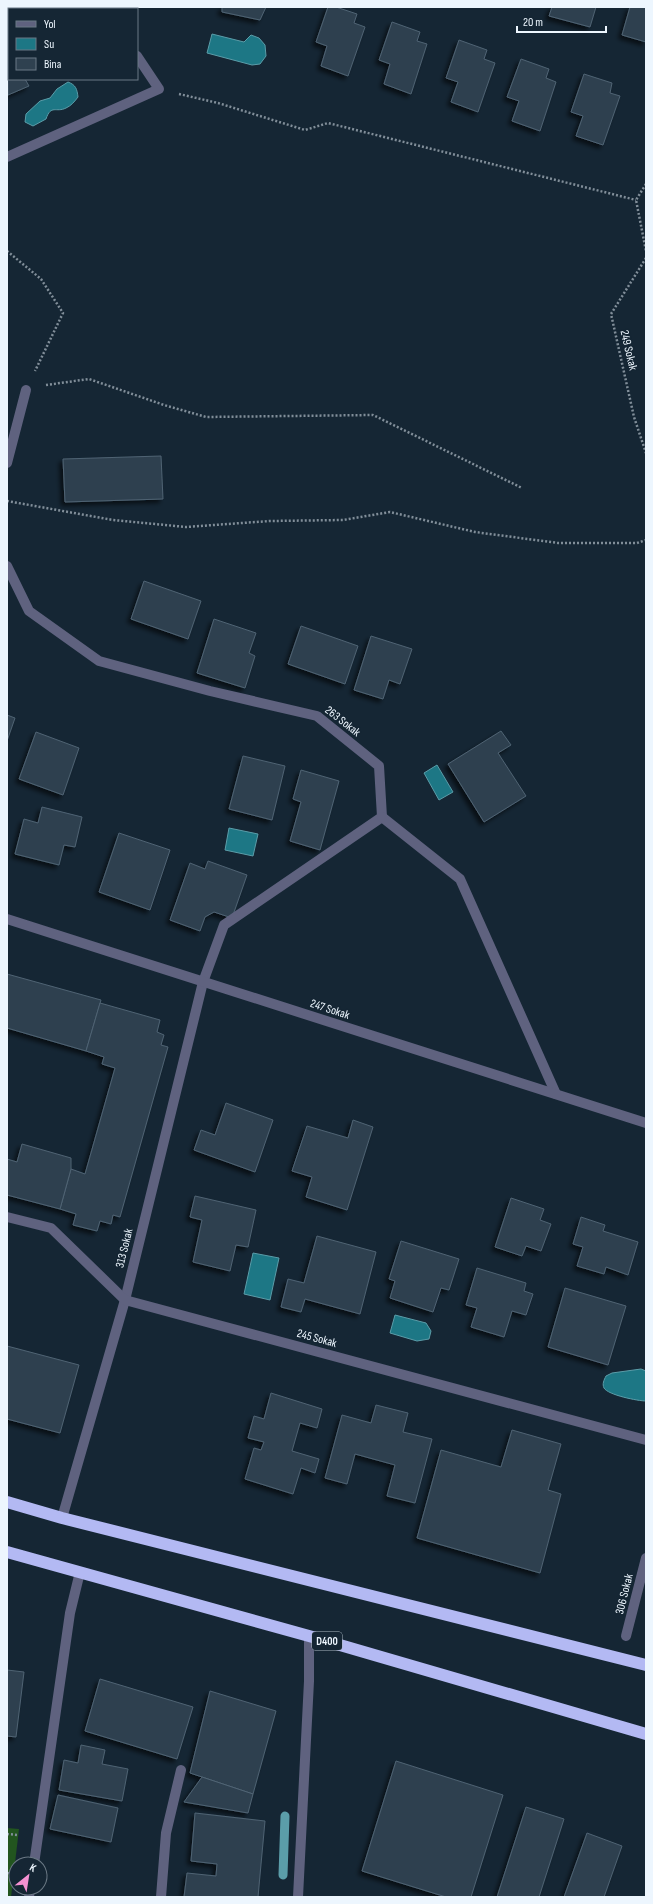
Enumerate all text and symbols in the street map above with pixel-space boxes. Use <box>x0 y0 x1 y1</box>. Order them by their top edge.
legend <box>8 8 138 80</box>
scale bar <box>517 8 606 34</box>
text: 20 m <box>523 15 543 30</box>
text: Yol <box>44 17 56 32</box>
text: Su <box>44 37 54 52</box>
text: Bina <box>44 57 62 72</box>
street label: 249 Sokak <box>617 328 641 372</box>
street label: 263 Sokak <box>322 703 364 740</box>
street label: 247 Sokak <box>308 996 352 1023</box>
street label: 313 Sokak <box>112 1226 137 1269</box>
street label: 245 Sokak <box>295 1326 339 1351</box>
street label: 306 Sokak <box>612 1572 637 1616</box>
road number: D400 <box>312 1632 342 1650</box>
north arrow <box>8 1856 48 1896</box>
text: K <box>27 1861 39 1875</box>

